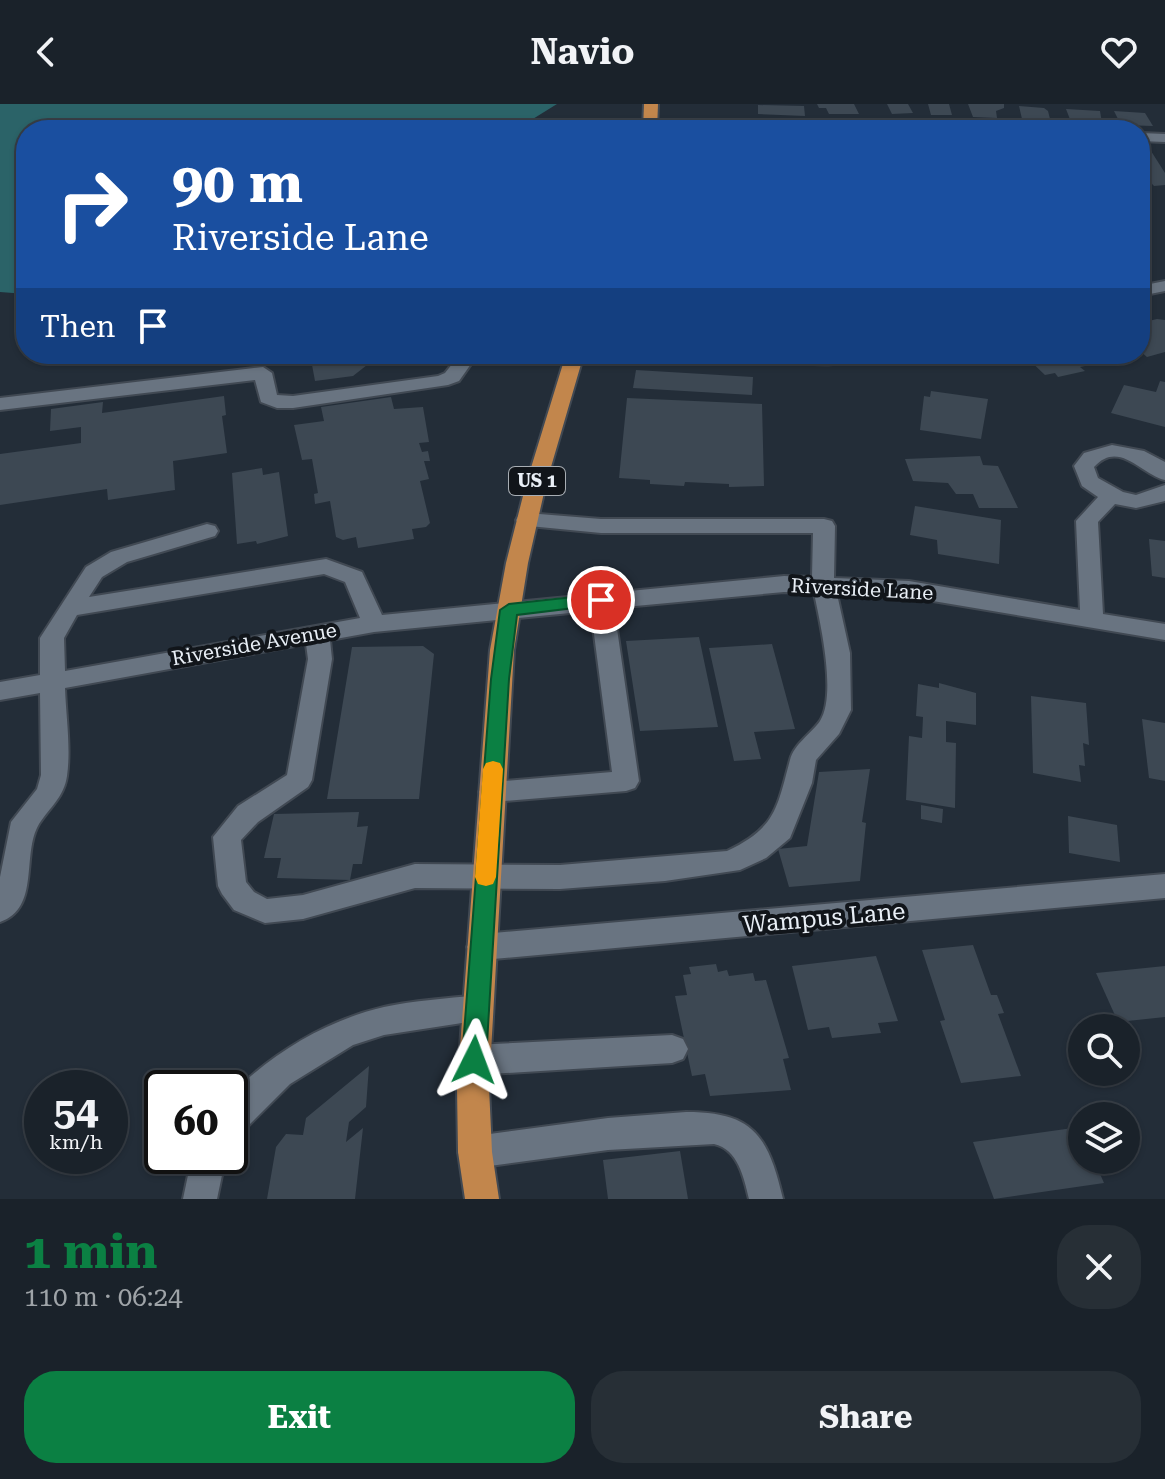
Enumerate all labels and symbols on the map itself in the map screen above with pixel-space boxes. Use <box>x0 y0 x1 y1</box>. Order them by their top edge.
road number: US 1 <box>509 467 565 495</box>
pin <box>567 566 635 634</box>
street label: Riverside Lane <box>790 573 934 605</box>
street label: Riverside Avenue <box>170 618 338 670</box>
street label: Wampus Lane <box>742 897 906 939</box>
position arrow <box>432 1018 516 1102</box>
speed limit sign: 60 <box>144 1070 248 1174</box>

